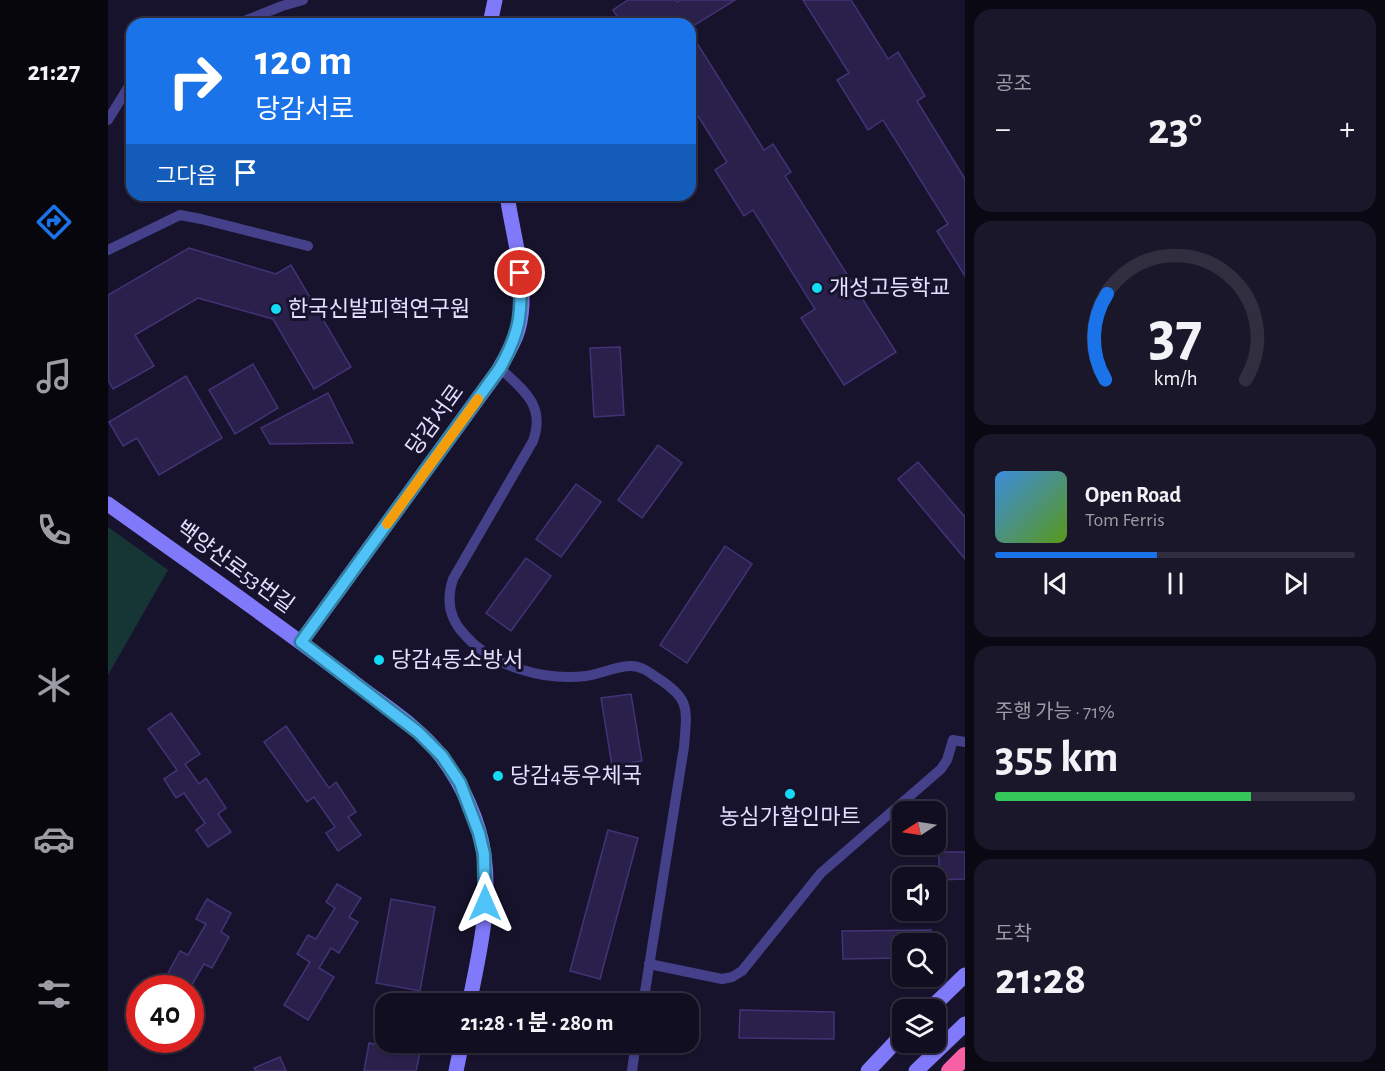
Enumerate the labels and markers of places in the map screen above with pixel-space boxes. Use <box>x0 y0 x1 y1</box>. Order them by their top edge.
pin <box>494 247 545 298</box>
place label: 개성고등학교 <box>829 276 950 299</box>
marker: 개성고등학교 <box>810 281 824 295</box>
place label: 한국신발피혁연구원 <box>288 297 470 320</box>
marker: 한국신발피혁연구원 <box>269 302 283 316</box>
place label: 당감4동소방서 <box>391 648 523 671</box>
marker: 당감4동소방서 <box>372 653 386 667</box>
place label: 당감4동우체국 <box>510 764 642 787</box>
marker: 당감4동우체국 <box>491 769 505 783</box>
marker: 농심가할인마트 <box>783 787 797 801</box>
place label: 농심가할인마트 <box>719 805 861 828</box>

